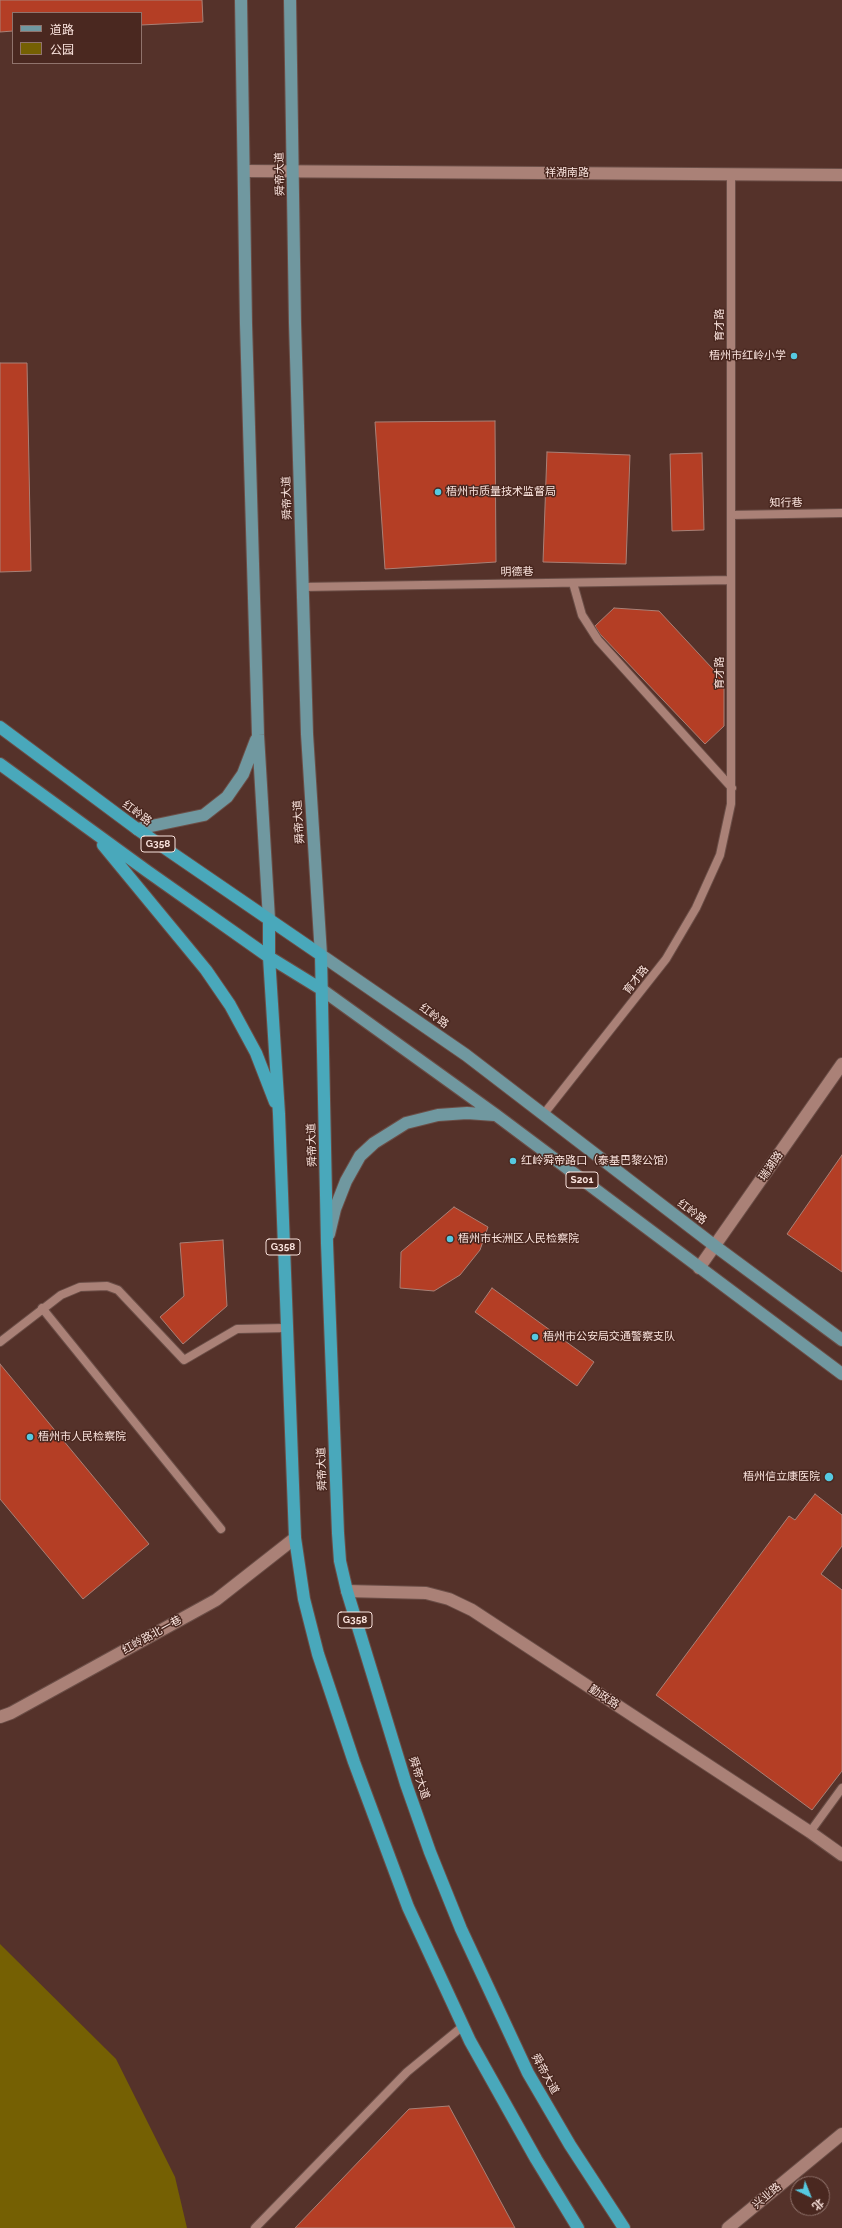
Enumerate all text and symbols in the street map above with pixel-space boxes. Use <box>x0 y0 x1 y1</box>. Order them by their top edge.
legend <box>12 12 142 64</box>
text: 道路 <box>50 23 74 37</box>
text: 公园 <box>50 43 74 57</box>
street label: 舜帝大道 <box>273 152 287 196</box>
street label: 祥湖南路 <box>545 166 589 180</box>
street label: 育才路 <box>713 309 727 341</box>
place label: 梧州市红岭小学 <box>709 349 786 363</box>
marker: 梧州市红岭小学 <box>789 351 799 361</box>
street label: 舜帝大道 <box>280 476 294 520</box>
place label: 梧州市质量技术监督局 <box>446 485 556 499</box>
marker: 梧州市质量技术监督局 <box>433 487 443 497</box>
street label: 知行巷 <box>769 496 803 510</box>
street label: 明德巷 <box>500 565 534 579</box>
street label: 育才路 <box>713 657 727 689</box>
street label: 红岭路 <box>120 798 154 828</box>
street label: 舜帝大道 <box>291 800 307 844</box>
road number: G358 <box>141 836 175 852</box>
street label: 育才路 <box>621 963 651 997</box>
street label: 红岭路 <box>417 1001 451 1031</box>
street label: 舜帝大道 <box>305 1123 319 1167</box>
street label: 瑞湖路 <box>756 1149 786 1183</box>
place label: 红岭舜帝路口（泰基巴黎公馆） <box>521 1154 675 1168</box>
marker: 红岭舜帝路口（泰基巴黎公馆） <box>508 1156 518 1166</box>
road number: S201 <box>566 1172 598 1188</box>
street label: 红岭路 <box>675 1197 709 1227</box>
place label: 梧州市长洲区人民检察院 <box>458 1232 579 1246</box>
marker: 梧州市长洲区人民检察院 <box>445 1234 455 1244</box>
road number: G358 <box>266 1239 300 1255</box>
place label: 梧州市公安局交通警察支队 <box>543 1330 675 1344</box>
marker: 梧州市公安局交通警察支队 <box>530 1332 540 1342</box>
place label: 梧州市人民检察院 <box>38 1430 126 1444</box>
marker: 梧州市人民检察院 <box>25 1432 35 1442</box>
street label: 舜帝大道 <box>315 1447 329 1491</box>
place label: 梧州信立康医院 <box>743 1470 820 1484</box>
marker: 梧州信立康医院 <box>823 1471 835 1483</box>
road number: G358 <box>338 1612 372 1628</box>
street label: 红岭路北一巷 <box>120 1613 184 1657</box>
street label: 勤政路 <box>587 1682 621 1712</box>
street label: 舜帝大道 <box>406 1755 432 1801</box>
street label: 舜帝大道 <box>529 2052 561 2096</box>
north arrow <box>790 2176 830 2216</box>
street label: 兴业路 <box>750 2180 784 2212</box>
text: 北 <box>809 2196 826 2213</box>

